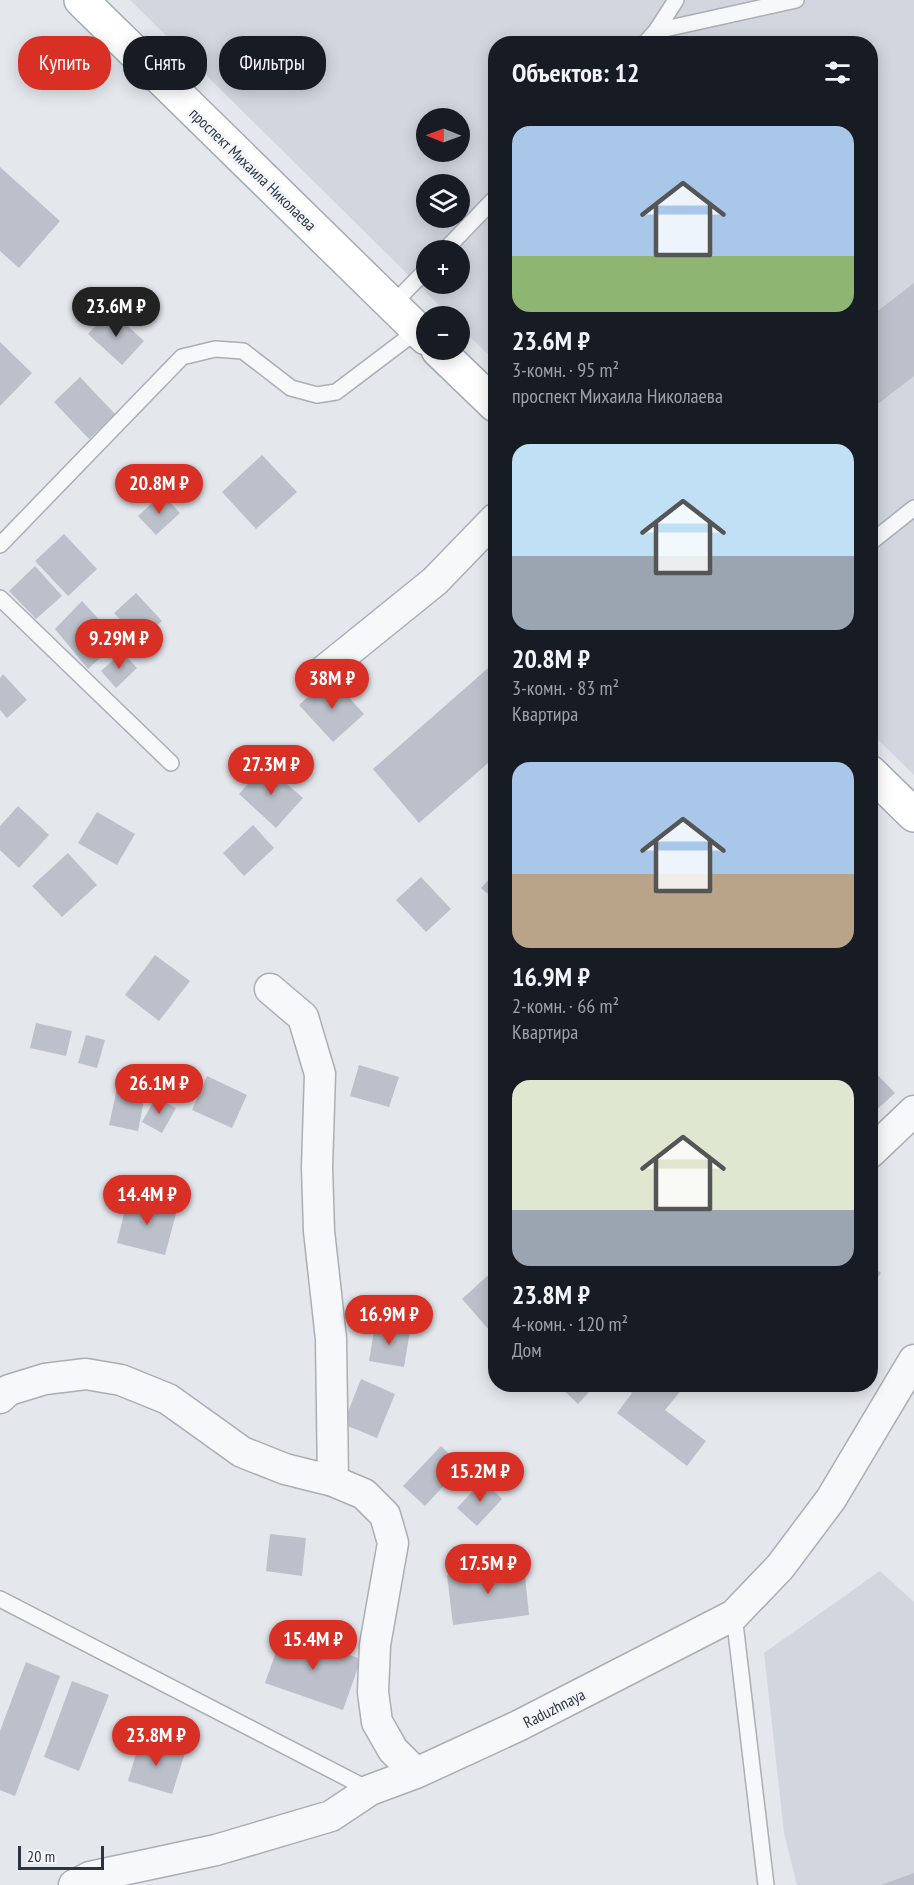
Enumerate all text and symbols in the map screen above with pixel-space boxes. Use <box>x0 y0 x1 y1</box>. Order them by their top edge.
chip: Купить <box>18 36 111 90</box>
chip: Снять <box>123 36 207 90</box>
chip: Фильтры <box>219 36 326 90</box>
text: Объектов: 12 <box>512 56 639 89</box>
icon: filters <box>821 56 854 89</box>
street label: проспект Михаила Николаева <box>185 103 321 235</box>
north arrow <box>416 108 470 162</box>
map controls <box>416 108 470 360</box>
icon: home <box>629 165 737 273</box>
button: layers <box>416 174 470 228</box>
button: + <box>416 240 470 294</box>
pin: 23.6M ₽ <box>61 287 171 338</box>
text: 23.6M ₽ <box>86 293 146 319</box>
button: − <box>416 306 470 360</box>
text: 23.6M ₽ <box>512 324 590 357</box>
text: 3-комн. · 95 m² <box>512 357 619 383</box>
text: проспект Михаила Николаева <box>512 383 723 409</box>
pin: 20.8M ₽ <box>104 464 214 515</box>
text: 20.8M ₽ <box>129 470 189 496</box>
icon: home <box>629 483 737 591</box>
pin: 9.29M ₽ <box>64 619 174 670</box>
text: 9.29M ₽ <box>89 625 149 651</box>
text: 20.8M ₽ <box>512 642 590 675</box>
pin: 38M ₽ <box>290 659 374 710</box>
text: 38M ₽ <box>309 665 355 691</box>
text: 3-комн. · 83 m² <box>512 675 619 701</box>
text: Квартира <box>512 701 578 727</box>
pin: 27.3M ₽ <box>216 745 326 796</box>
text: 27.3M ₽ <box>242 751 300 777</box>
icon: home <box>629 801 737 909</box>
text: 16.9M ₽ <box>512 960 590 993</box>
text: 2-комн. · 66 m² <box>512 993 619 1019</box>
text: Квартира <box>512 1019 578 1045</box>
pin: 26.1M ₽ <box>104 1064 214 1115</box>
text: 26.1M ₽ <box>129 1070 189 1096</box>
icon: home <box>629 1119 737 1227</box>
pin: 14.4M ₽ <box>92 1175 202 1226</box>
text: 14.4M ₽ <box>117 1181 177 1207</box>
text: 23.8M ₽ <box>512 1278 590 1311</box>
pin: 16.9M ₽ <box>334 1295 444 1346</box>
text: 16.9M ₽ <box>359 1301 419 1327</box>
text: 4-комн. · 120 m² <box>512 1311 628 1337</box>
text: Дом <box>512 1337 542 1363</box>
pin: 15.2M ₽ <box>425 1452 535 1503</box>
text: 15.2M ₽ <box>450 1458 510 1484</box>
pin: 17.5M ₽ <box>433 1544 543 1595</box>
text: 17.5M ₽ <box>459 1550 517 1576</box>
pin: 15.4M ₽ <box>258 1620 368 1671</box>
text: 15.4M ₽ <box>283 1626 343 1652</box>
street label: Raduzhnaya <box>520 1684 588 1732</box>
pin: 23.8M ₽ <box>101 1716 211 1767</box>
text: 23.8M ₽ <box>126 1722 186 1748</box>
scale bar <box>18 1843 104 1870</box>
text: 20 m <box>27 1846 55 1866</box>

